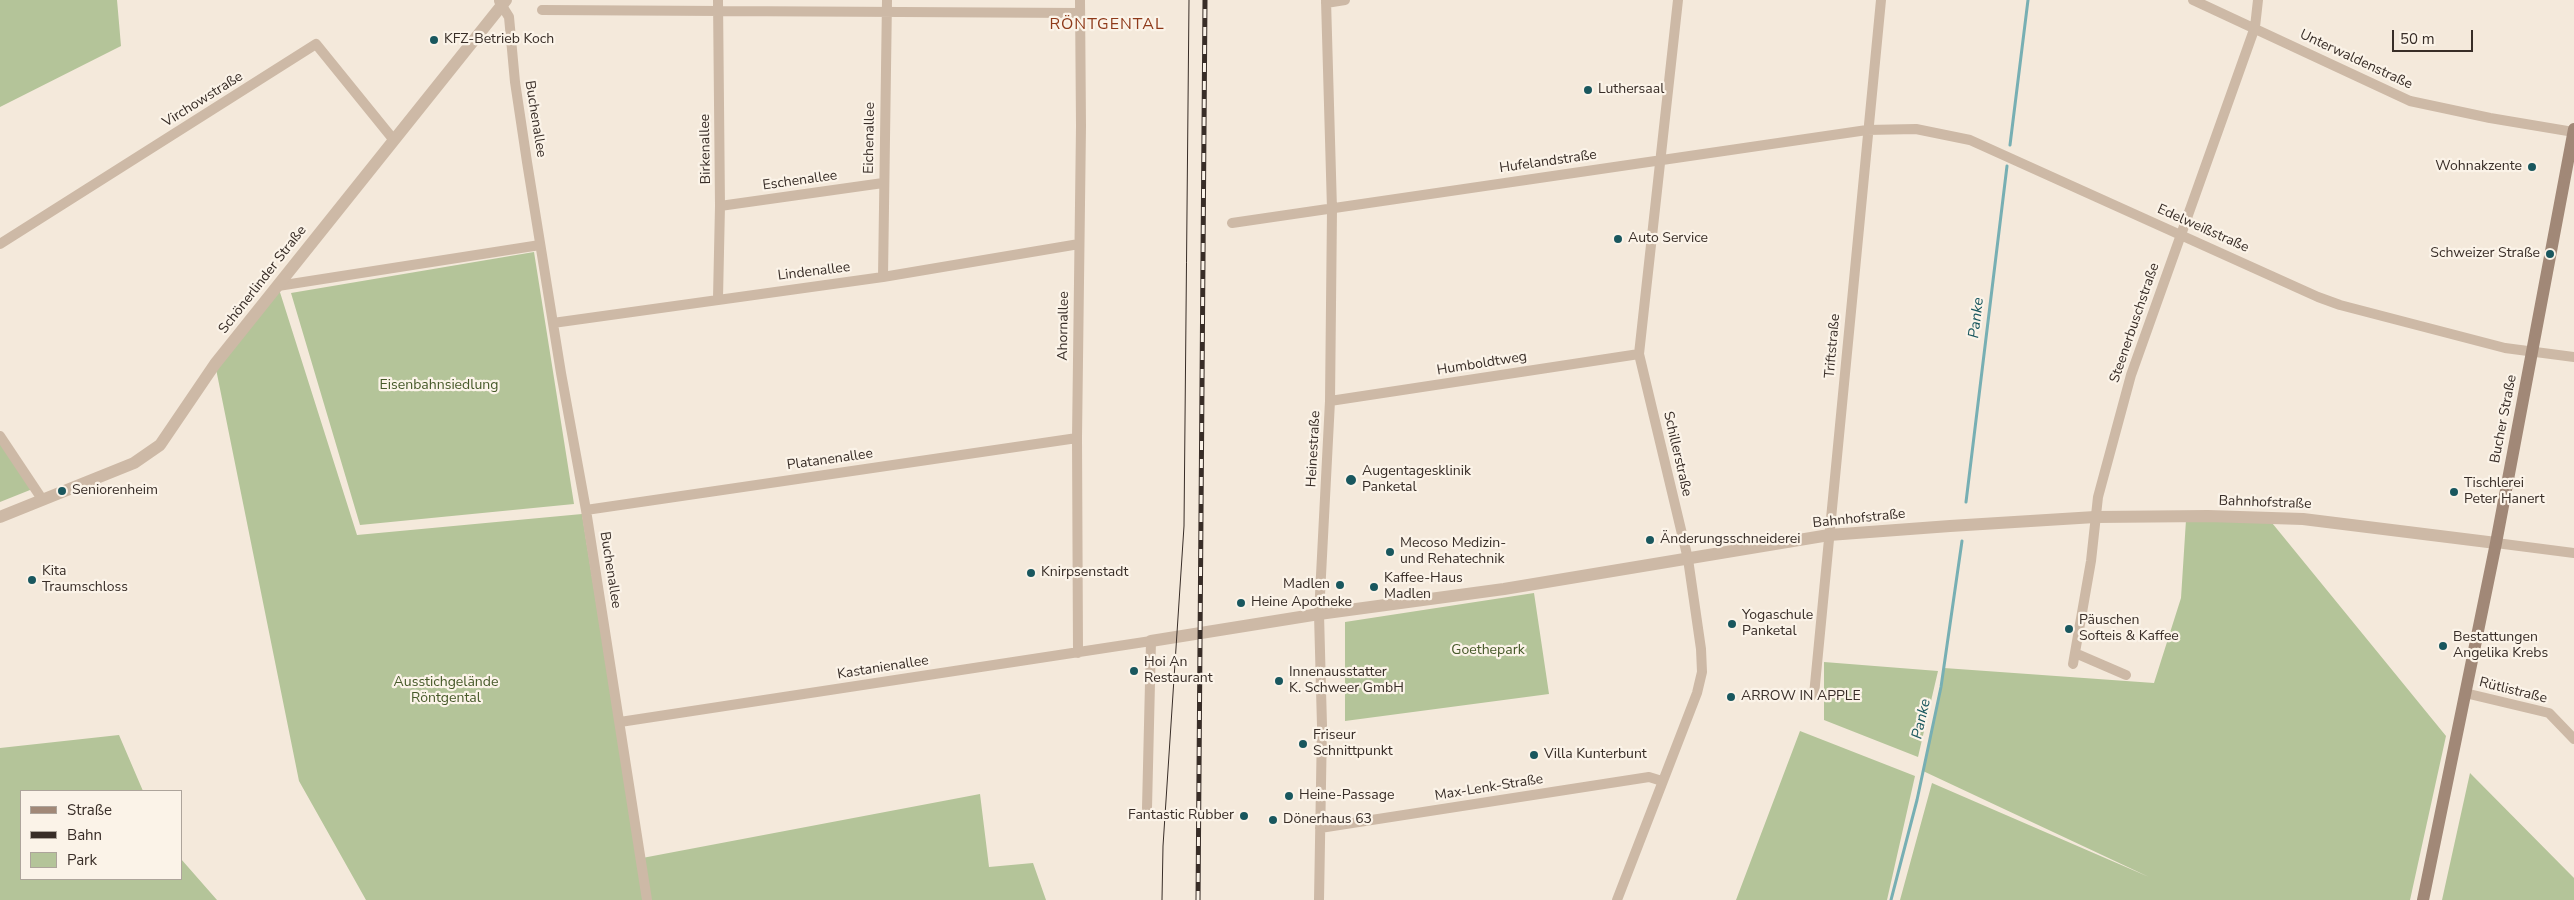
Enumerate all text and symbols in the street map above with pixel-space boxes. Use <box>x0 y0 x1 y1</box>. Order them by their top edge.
district label: RÖNTGENTAL <box>1048 15 1166 35</box>
scale bar <box>2394 20 2475 52</box>
street label: Unterwaldenstraße <box>2297 26 2415 94</box>
text: 50 m <box>2400 29 2435 49</box>
place label: KFZ-Betrieb Koch <box>444 32 554 48</box>
marker: KFZ-Betrieb Koch <box>428 34 440 46</box>
street label: Virchowstraße <box>160 69 246 131</box>
street label: Buchenallee <box>521 79 549 159</box>
place label: Luthersaal <box>1598 82 1664 98</box>
marker: Luthersaal <box>1582 84 1594 96</box>
street label: Eichenallee <box>861 102 879 174</box>
street label: Birkenallee <box>697 114 715 184</box>
street label: Hufelandstraße <box>1498 147 1598 177</box>
place label: Wohnakzente <box>2435 159 2522 175</box>
marker: Wohnakzente <box>2526 161 2538 173</box>
street label: Eschenallee <box>762 167 838 195</box>
street label: Edelweißstraße <box>2155 201 2251 257</box>
street label: Schönerlinder Straße <box>216 223 310 337</box>
place label: Auto Service <box>1628 231 1708 247</box>
marker: Auto Service <box>1612 233 1624 245</box>
place label: Schweizer Straße <box>2430 246 2540 262</box>
marker: Schweizer Straße <box>2544 248 2556 260</box>
street label: Lindenallee <box>777 259 851 285</box>
street label: Steenerbuschstraße <box>2107 261 2163 385</box>
street label: Ahornallee <box>1055 291 1073 361</box>
water label: Panke <box>1966 297 1988 339</box>
street label: Triftstraße <box>1822 313 1844 379</box>
street label: Humboldtweg <box>1436 349 1528 379</box>
street label: Bucher Straße <box>2487 373 2521 465</box>
park label: Eisenbahnsiedlung <box>380 378 498 394</box>
street label: Heinestraße <box>1304 410 1324 488</box>
street label: Schillerstraße <box>1659 410 1695 498</box>
street label: Platanenallee <box>786 446 874 474</box>
place label: Augentagesklinik Panketal <box>1362 464 1471 497</box>
marker: Augentagesklinik Panketal <box>1344 473 1358 487</box>
place label: Tischlerei Peter Hanert <box>2464 476 2545 508</box>
place label: Seniorenheim <box>72 483 158 499</box>
marker: Seniorenheim <box>56 485 68 497</box>
marker: Tischlerei Peter Hanert <box>2448 486 2460 498</box>
street label: Bahnhofstraße <box>2218 493 2312 513</box>
street label: Bahnhofstraße <box>1812 506 1906 532</box>
street label: Buchenallee <box>596 530 624 610</box>
place label: Änderungsschneiderei <box>1660 532 1801 548</box>
marker: Änderungsschneiderei <box>1644 534 1656 546</box>
place label: Mecoso Medizin- und Rehatechnik <box>1400 536 1506 568</box>
marker: Mecoso Medizin- und Rehatechnik <box>1384 546 1396 558</box>
place label: Kita Traumschloss <box>42 564 128 596</box>
place label: Knirpsenstadt <box>1041 565 1128 581</box>
marker: Knirpsenstadt <box>1025 567 1037 579</box>
place label: Kaffee-Haus Madlen <box>1384 571 1463 604</box>
marker: Kita Traumschloss <box>26 574 38 586</box>
place label: Madlen <box>1283 577 1330 593</box>
marker: Madlen <box>1334 579 1346 591</box>
marker: Kaffee-Haus Madlen <box>1368 581 1380 593</box>
place label: Heine Apotheke <box>1251 595 1352 611</box>
marker: Heine Apotheke <box>1235 597 1247 609</box>
place label: Yogaschule Panketal <box>1742 608 1813 640</box>
place label: Päuschen Softeis & Kaffee <box>2079 613 2179 646</box>
marker: Yogaschule Panketal <box>1726 618 1738 630</box>
marker: Päuschen Softeis & Kaffee <box>2063 623 2075 635</box>
place label: Bestattungen Angelika Krebs <box>2453 630 2548 662</box>
marker: Bestattungen Angelika Krebs <box>2437 640 2449 652</box>
park label: Goethepark <box>1451 643 1525 659</box>
street label: Kastanienallee <box>836 652 930 684</box>
place label: Hoi An Restaurant <box>1144 655 1213 688</box>
marker: Hoi An Restaurant <box>1128 665 1140 677</box>
place label: Innenausstatter K. Schweer GmbH <box>1289 665 1404 698</box>
street label: Rütlistraße <box>2477 674 2549 708</box>
park label: Ausstichgelände Röntgental <box>394 675 498 708</box>
marker: Innenausstatter K. Schweer GmbH <box>1273 675 1285 687</box>
place label: ARROW IN APPLE <box>1741 689 1861 705</box>
marker: ARROW IN APPLE <box>1725 691 1737 703</box>
water label: Panke <box>1909 697 1935 741</box>
place label: Friseur Schnittpunkt <box>1313 728 1393 760</box>
marker: Friseur Schnittpunkt <box>1297 738 1309 750</box>
place label: Villa Kunterbunt <box>1544 747 1647 763</box>
marker: Villa Kunterbunt <box>1528 749 1540 761</box>
street label: Max-Lenk-Straße <box>1434 771 1544 805</box>
place label: Heine-Passage <box>1299 788 1394 804</box>
legend <box>20 790 182 880</box>
marker: Heine-Passage <box>1283 790 1295 802</box>
text: Straße <box>67 800 112 820</box>
place label: Fantastic Rubber <box>1128 808 1234 824</box>
marker: Fantastic Rubber <box>1238 810 1250 822</box>
place label: Dönerhaus 63 <box>1283 812 1372 828</box>
marker: Dönerhaus 63 <box>1267 814 1279 826</box>
text: Bahn <box>67 825 102 845</box>
text: Park <box>67 850 97 870</box>

